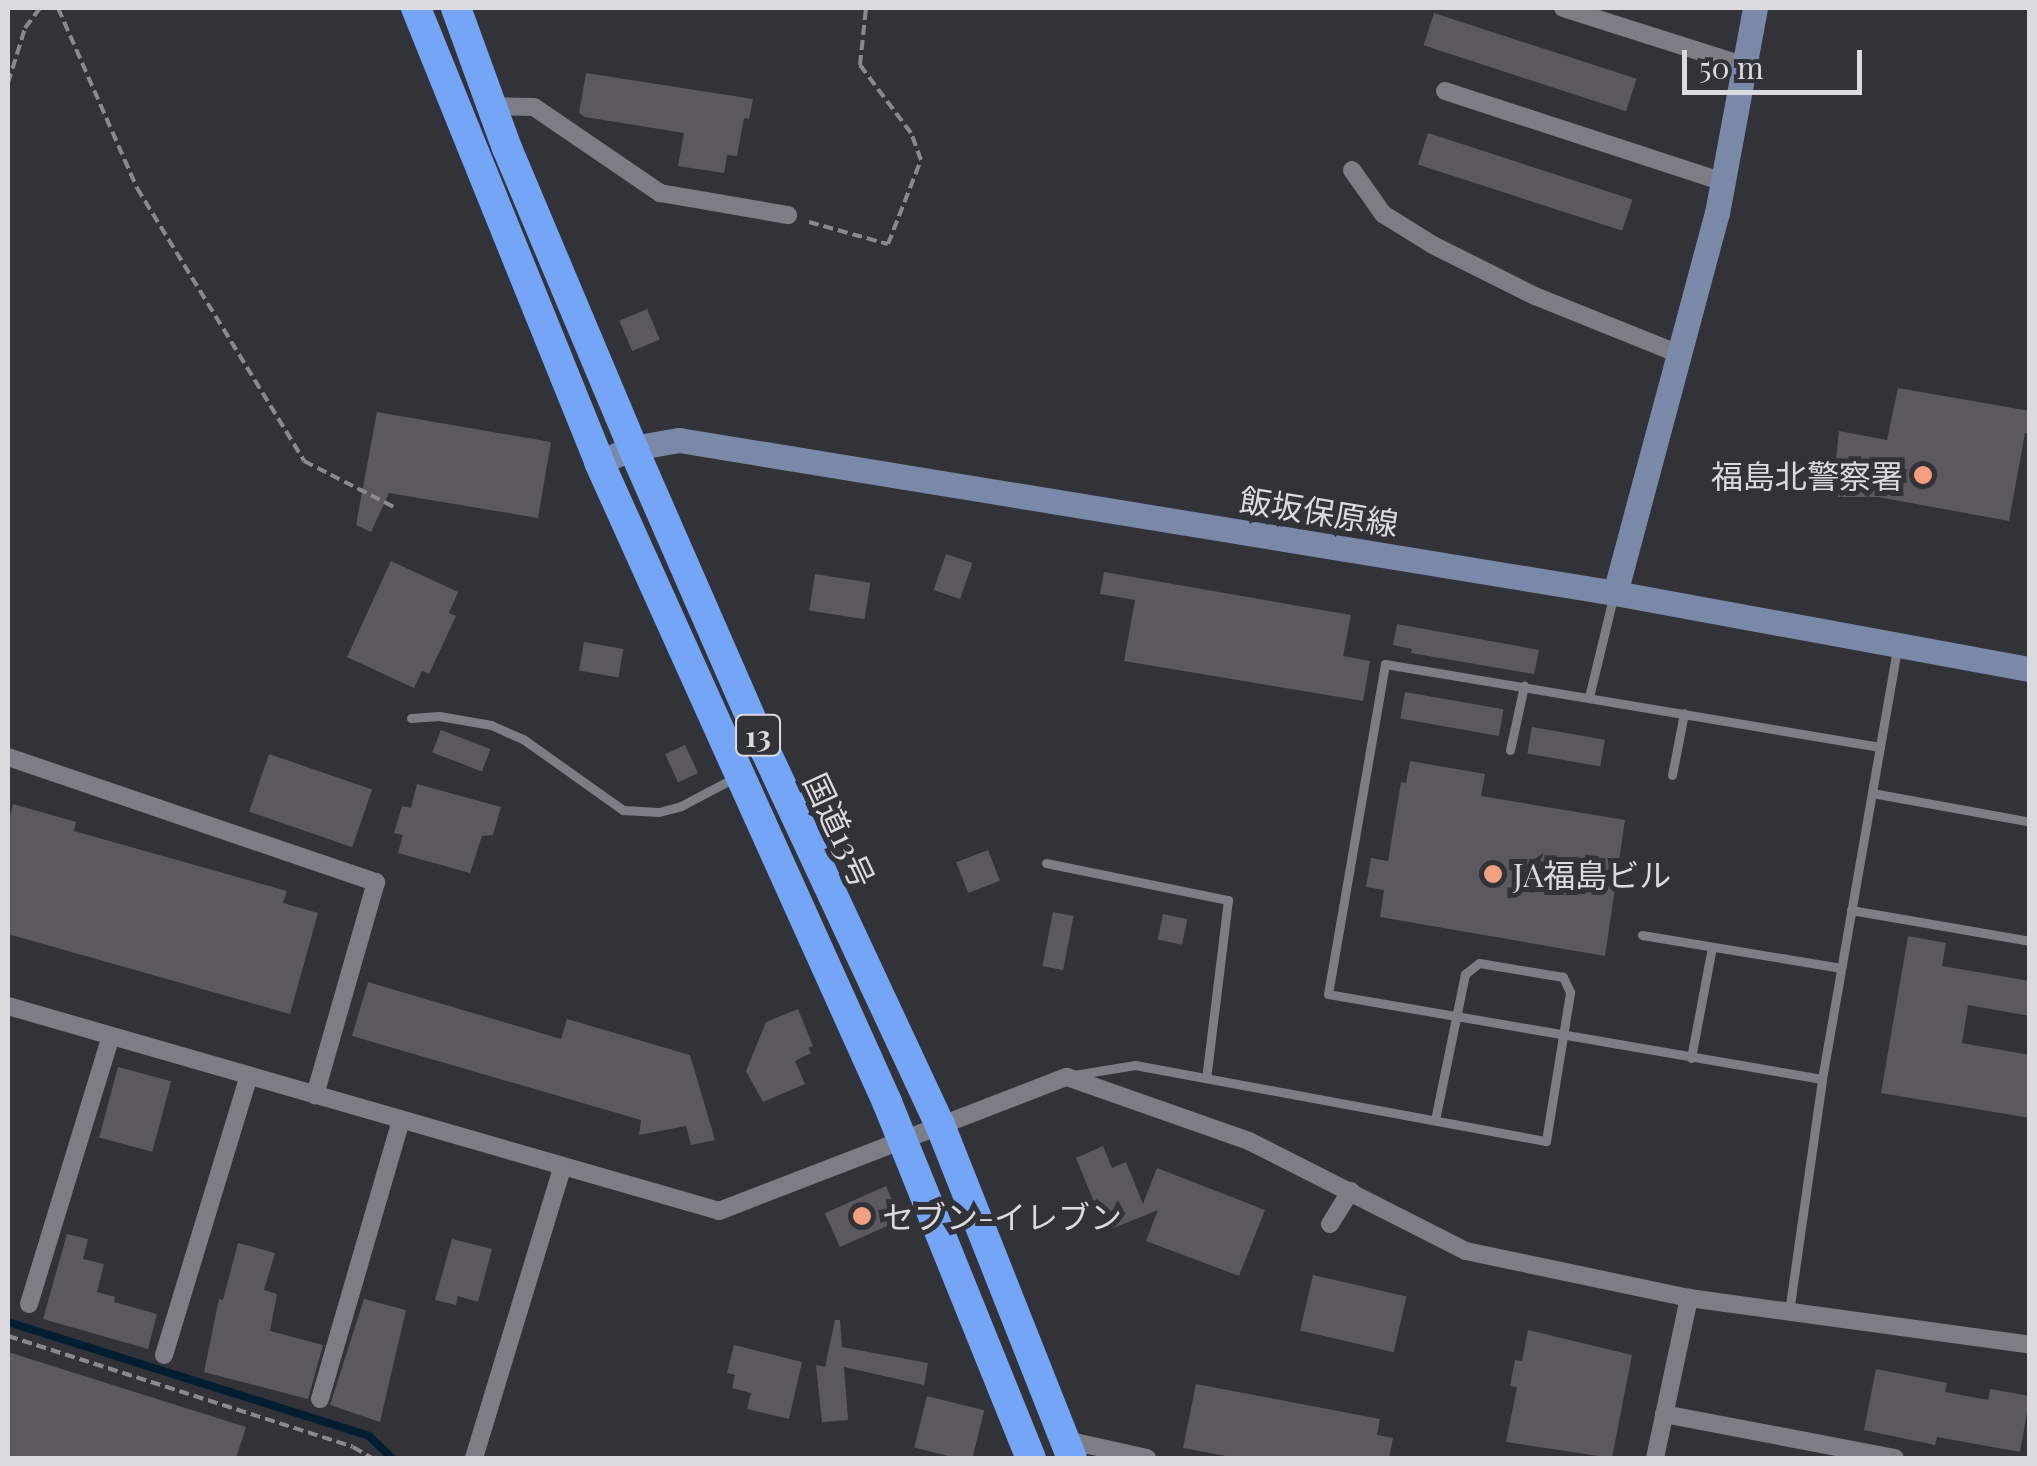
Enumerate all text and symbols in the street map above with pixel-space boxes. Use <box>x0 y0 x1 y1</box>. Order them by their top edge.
scale bar <box>1687 30 1867 92</box>
text: 50 m <box>1699 47 1764 87</box>
place label: 福島北警察署 <box>1711 456 1903 494</box>
marker: 福島北警察署 <box>1912 464 1934 486</box>
street label: 飯坂保原線 <box>1237 480 1401 542</box>
road number: 13 <box>733 710 783 760</box>
street label: 国道13号 <box>797 767 883 893</box>
place label: JA福島ビル <box>1513 855 1671 893</box>
marker: JA福島ビル <box>1482 863 1504 885</box>
place label: セブン-イレブン <box>882 1197 1122 1235</box>
marker: セブン-イレブン <box>851 1205 873 1227</box>

